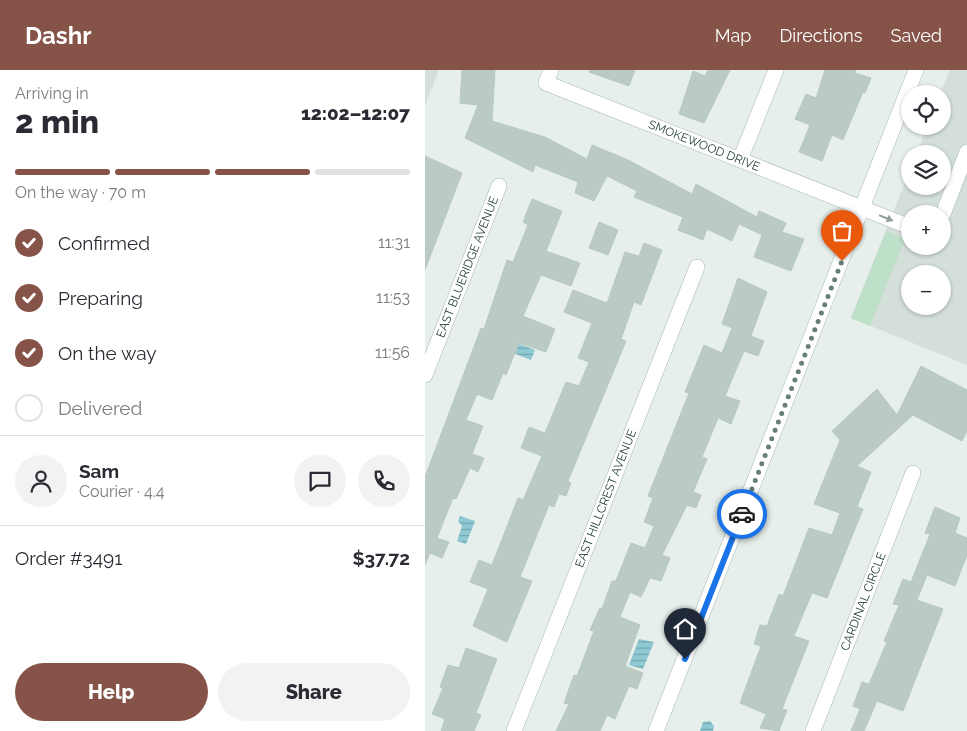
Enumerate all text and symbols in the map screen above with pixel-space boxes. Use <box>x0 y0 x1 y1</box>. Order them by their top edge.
text: Dashr <box>25 21 91 50</box>
text: Map <box>715 25 751 46</box>
text: Directions <box>779 25 863 46</box>
text: Saved <box>891 25 942 46</box>
text: Arriving in <box>15 84 89 103</box>
map controls <box>901 85 951 315</box>
button: locate <box>901 85 951 135</box>
text: 12:02–12:07 <box>301 102 410 124</box>
text: 2 min <box>15 103 99 140</box>
street label: SMOKEWOOD DRIVE <box>646 117 762 174</box>
button: layers <box>901 145 951 195</box>
text: On the way · 70 m <box>15 183 146 202</box>
street label: EAST BLUERIDGE AVENUE <box>433 195 501 339</box>
button: + <box>901 205 951 255</box>
pin <box>821 210 863 261</box>
one-way arrow <box>879 214 893 222</box>
icon: bag <box>828 217 856 245</box>
icon: check <box>15 229 43 257</box>
text: Confirmed <box>58 232 150 254</box>
text: 11:31 <box>378 233 410 252</box>
button: − <box>901 265 951 315</box>
icon: check <box>15 284 43 312</box>
text: Preparing <box>58 287 143 309</box>
text: 11:53 <box>376 288 410 307</box>
icon: check <box>15 339 43 367</box>
text: On the way <box>58 342 157 364</box>
text: 11:56 <box>375 343 410 362</box>
text: Delivered <box>58 397 142 419</box>
street label: EAST HILLCREST AVENUE <box>572 428 639 569</box>
button: person <box>15 455 67 507</box>
button: chat <box>294 455 346 507</box>
button: phone <box>358 455 410 507</box>
text: Sam <box>79 460 119 482</box>
text: Courier · 4.4 <box>79 482 164 501</box>
courier <box>717 489 767 539</box>
icon: car <box>728 500 756 528</box>
text: Order #3491 <box>15 547 122 569</box>
text: $37.72 <box>353 547 410 569</box>
street label: CARDINAL CIRCLE <box>838 550 889 653</box>
pin <box>664 608 706 659</box>
icon: home <box>671 615 699 643</box>
button: Help <box>15 663 208 721</box>
button: Share <box>218 663 410 721</box>

